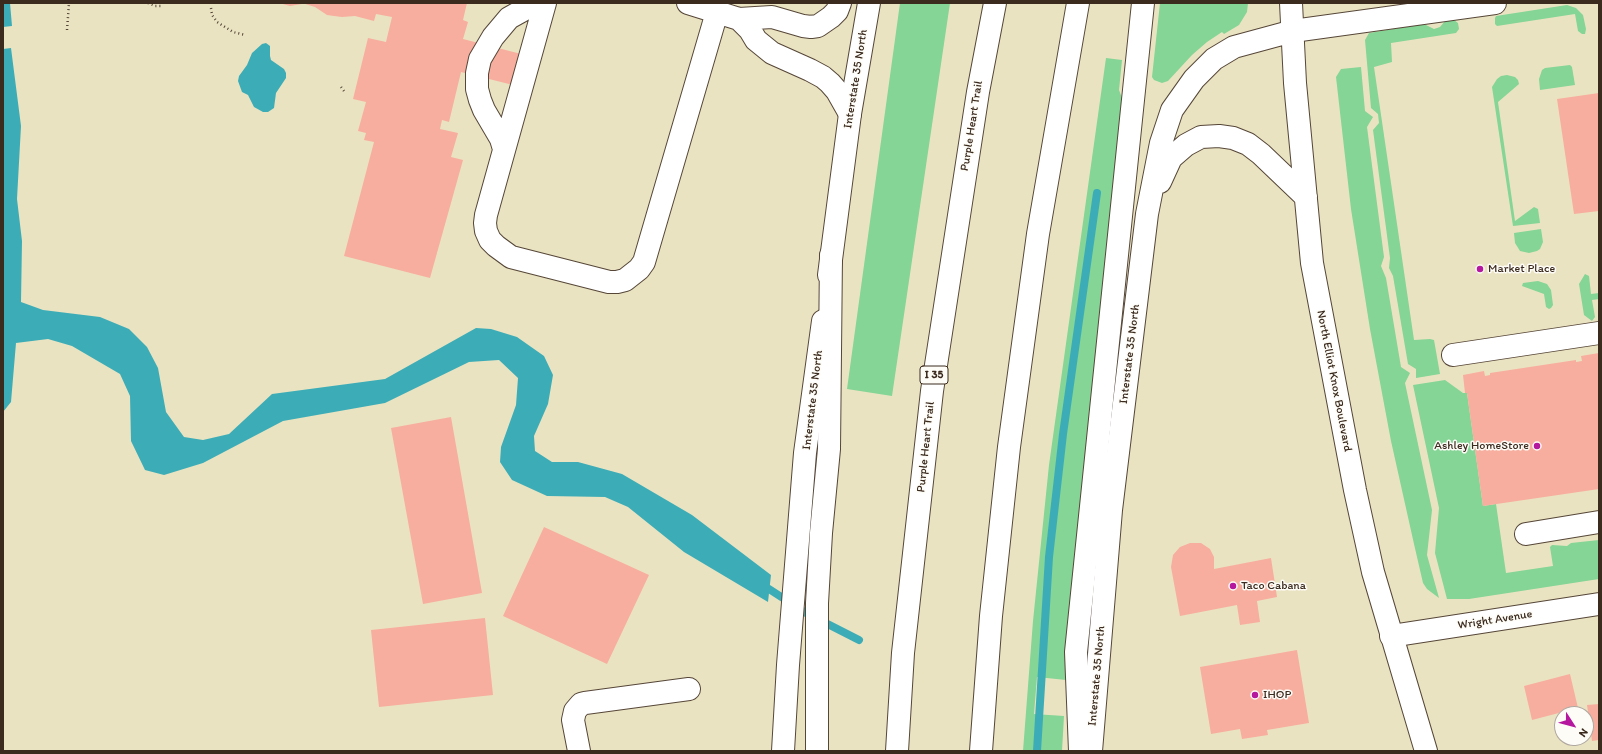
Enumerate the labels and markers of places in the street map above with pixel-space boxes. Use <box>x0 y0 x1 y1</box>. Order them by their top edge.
place label: Market Place <box>1488 262 1555 276</box>
marker: Market Place <box>1475 264 1485 274</box>
place label: Ashley HomeStore <box>1434 439 1529 453</box>
marker: Ashley HomeStore <box>1532 441 1542 451</box>
place label: Taco Cabana <box>1241 579 1306 593</box>
marker: Taco Cabana <box>1228 581 1238 591</box>
place label: IHOP <box>1263 688 1291 702</box>
marker: IHOP <box>1250 690 1260 700</box>

